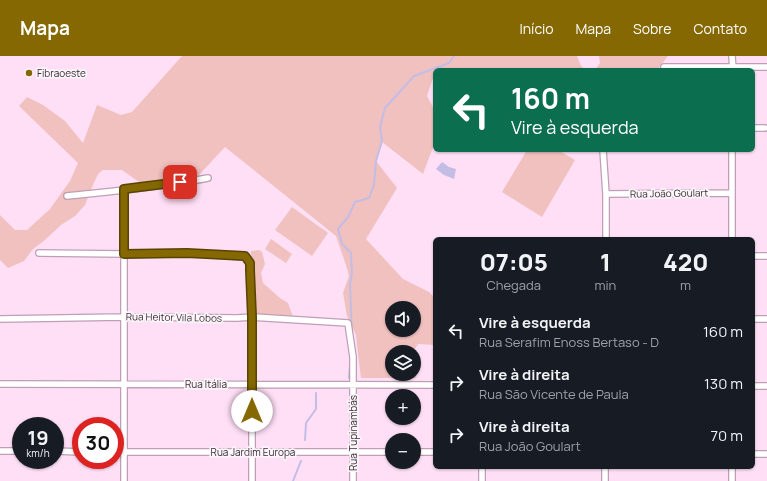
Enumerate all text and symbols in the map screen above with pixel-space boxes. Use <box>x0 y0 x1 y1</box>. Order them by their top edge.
text: Mapa <box>20 15 70 41</box>
text: Início <box>520 19 553 38</box>
text: Mapa <box>575 19 611 38</box>
text: Sobre <box>633 19 671 38</box>
text: Contato <box>693 19 747 38</box>
place label: Fibraoeste <box>37 66 86 80</box>
marker: Fibraoeste <box>24 68 34 78</box>
text: 160 m <box>511 79 590 117</box>
icon: left <box>445 84 497 136</box>
text: Vire à esquerda <box>511 115 639 139</box>
pin <box>163 165 197 199</box>
icon: arrive <box>169 171 191 193</box>
street label: Rua João Goulart <box>630 185 708 201</box>
text: 07:05 <box>480 245 548 278</box>
text: 1 <box>600 245 611 278</box>
text: 420 <box>663 245 708 278</box>
text: Chegada <box>486 276 541 294</box>
text: min <box>594 276 616 294</box>
text: m <box>680 276 691 294</box>
map controls <box>385 301 421 469</box>
button: sound <box>385 301 421 337</box>
street label: Rua Heitor Vila Lobos <box>126 309 222 325</box>
text: Vire à esquerda <box>479 312 591 333</box>
icon: left <box>445 320 467 342</box>
text: 160 m <box>703 321 743 342</box>
text: Rua Serafim Enoss Bertaso - D <box>479 333 659 351</box>
button: layers <box>385 345 421 381</box>
text: Vire à direita <box>479 364 570 385</box>
icon: right <box>445 372 467 394</box>
text: 130 m <box>704 373 743 394</box>
street label: Rua Itália <box>185 377 227 391</box>
text: Rua São Vicente de Paula <box>479 385 629 403</box>
button: + <box>385 389 421 425</box>
position arrow <box>231 390 273 432</box>
street label: Rua Tupinambás <box>346 395 360 471</box>
text: Vire à direita <box>479 416 570 437</box>
speed limit sign: 30 <box>72 417 124 469</box>
text: 19 <box>27 424 49 451</box>
icon: right <box>445 424 467 446</box>
text: 70 m <box>711 425 743 446</box>
button: − <box>385 433 421 469</box>
text: Rua João Goulart <box>479 437 581 455</box>
street label: Rua Jardim Europa <box>211 445 295 459</box>
text: km/h <box>26 446 50 460</box>

